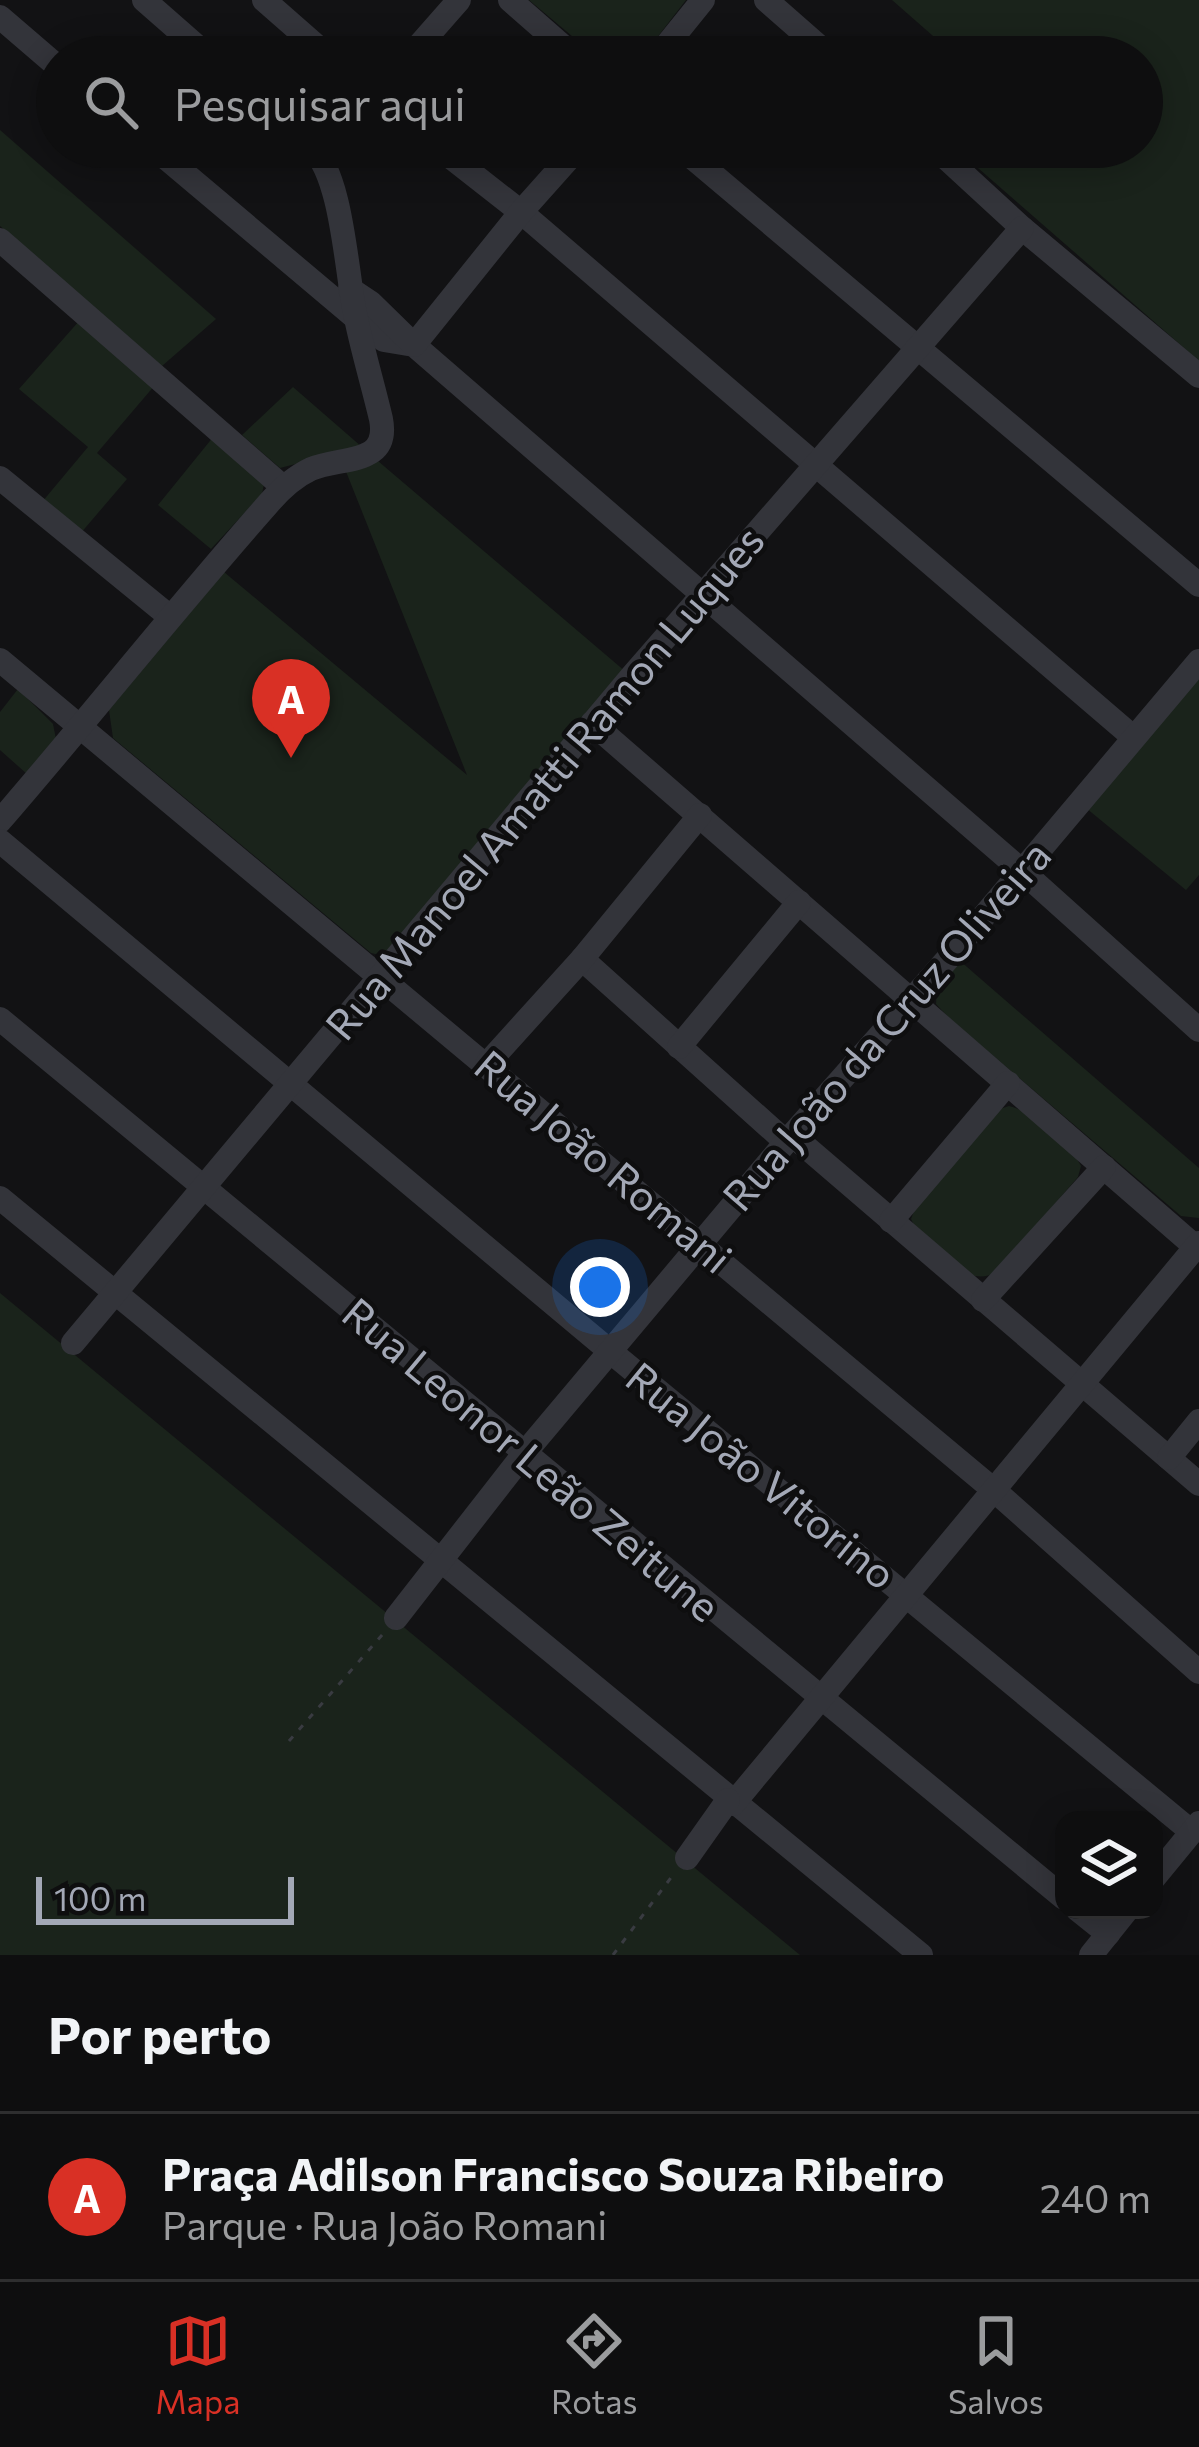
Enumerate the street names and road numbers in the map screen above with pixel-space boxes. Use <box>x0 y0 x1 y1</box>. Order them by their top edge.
street label: Rua Manoel Amatti Ramon Luques <box>313 514 774 1049</box>
street label: Rua João da Cruz Oliveira <box>710 829 1060 1220</box>
street label: Rua João Romani <box>465 1038 743 1283</box>
street label: Rua Leonor Leão Zeitune <box>333 1286 731 1631</box>
street label: Rua João Vitorino <box>617 1350 908 1599</box>

